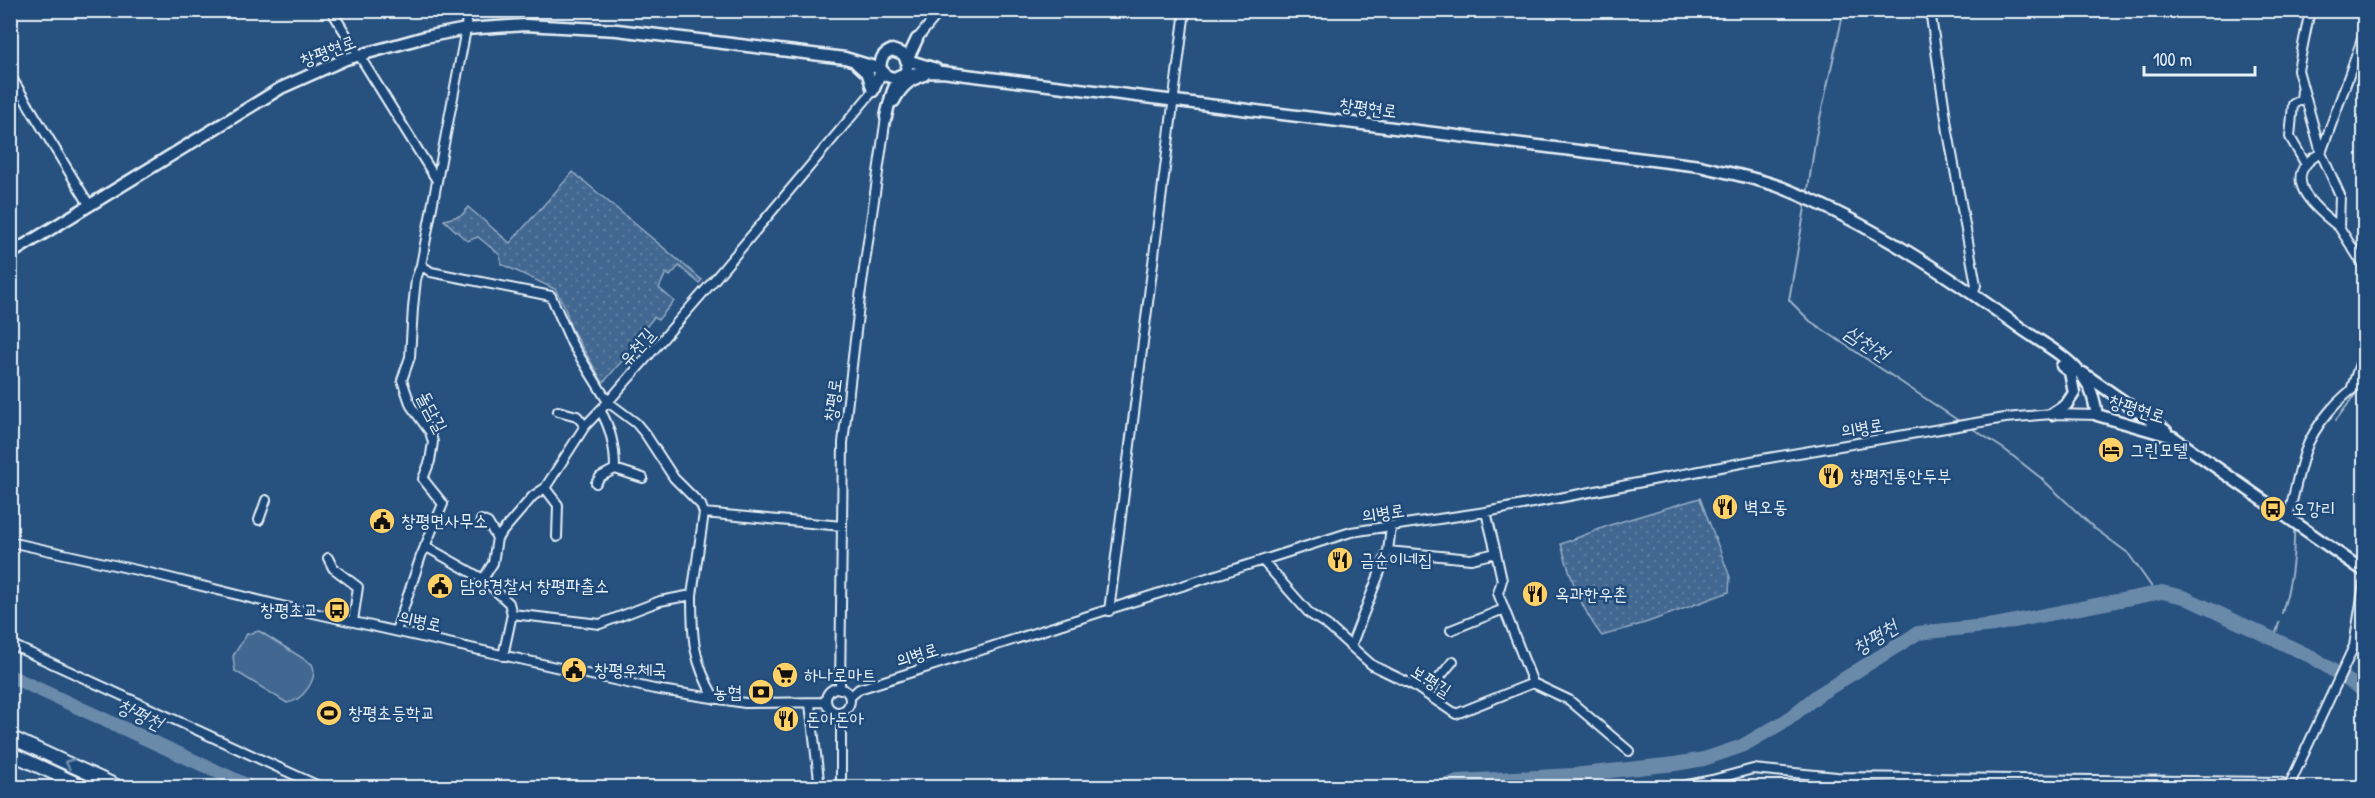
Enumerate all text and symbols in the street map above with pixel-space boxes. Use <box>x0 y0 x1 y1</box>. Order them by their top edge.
street label: 창평현로 <box>296 28 359 73</box>
scale bar <box>2144 39 2255 77</box>
text: 100 m <box>2153 47 2192 72</box>
street label: 창평현로 <box>1338 92 1398 123</box>
water label: 삼천천 <box>1840 318 1896 368</box>
street label: 유천길 <box>613 322 661 371</box>
street label: 창평로 <box>817 377 848 423</box>
street label: 돌담길 <box>411 387 454 437</box>
street label: 창평현로 <box>2106 388 2169 429</box>
street label: 의병로 <box>1839 412 1885 443</box>
hotel icon: 그린모텔 <box>2096 435 2126 465</box>
place label: 그린모텔 <box>2130 437 2188 462</box>
restaurant icon: 창평전통안두부 <box>1816 461 1846 491</box>
place label: 창평전통안두부 <box>1850 463 1951 488</box>
restaurant icon: 벽오동 <box>1710 492 1740 522</box>
place label: 벽오동 <box>1744 494 1787 519</box>
bus stop icon: 오강리 <box>2258 494 2288 524</box>
place label: 오강리 <box>2292 496 2335 521</box>
street label: 의병로 <box>1360 497 1406 528</box>
public building icon: 창평면사무소 <box>367 506 397 536</box>
place label: 창평면사무소 <box>401 508 488 533</box>
restaurant icon: 금순이네집 <box>1325 545 1355 575</box>
place label: 금순이네집 <box>1360 547 1432 572</box>
public building icon: 담양경찰서 창평파출소 <box>425 571 455 601</box>
place label: 담양경찰서 창평파출소 <box>460 573 609 598</box>
restaurant icon: 옥과한우촌 <box>1520 579 1550 609</box>
place label: 옥과한우촌 <box>1555 581 1627 606</box>
bus stop icon: 창평초교 <box>322 595 352 625</box>
place label: 창평초교 <box>260 597 318 622</box>
street label: 의병로 <box>396 603 444 638</box>
water label: 창평천 <box>1847 611 1904 661</box>
street label: 의병로 <box>892 636 941 673</box>
public building icon: 창평우체국 <box>559 655 589 685</box>
place label: 창평우체국 <box>594 657 666 682</box>
street label: 보평길 <box>1406 658 1457 703</box>
supermarket icon: 하나로마트 <box>770 660 800 690</box>
place label: 하나로마트 <box>804 662 876 687</box>
bank icon: 농협 <box>746 677 776 707</box>
place label: 농협 <box>713 679 742 704</box>
water label: 창평천 <box>113 691 170 737</box>
sports icon: 창평초등학교 <box>314 698 344 728</box>
place label: 창평초등학교 <box>348 700 435 725</box>
restaurant icon: 돈아돈아 <box>771 704 801 734</box>
place label: 돈아돈아 <box>806 706 864 731</box>
one-way arrow <box>64 758 75 770</box>

